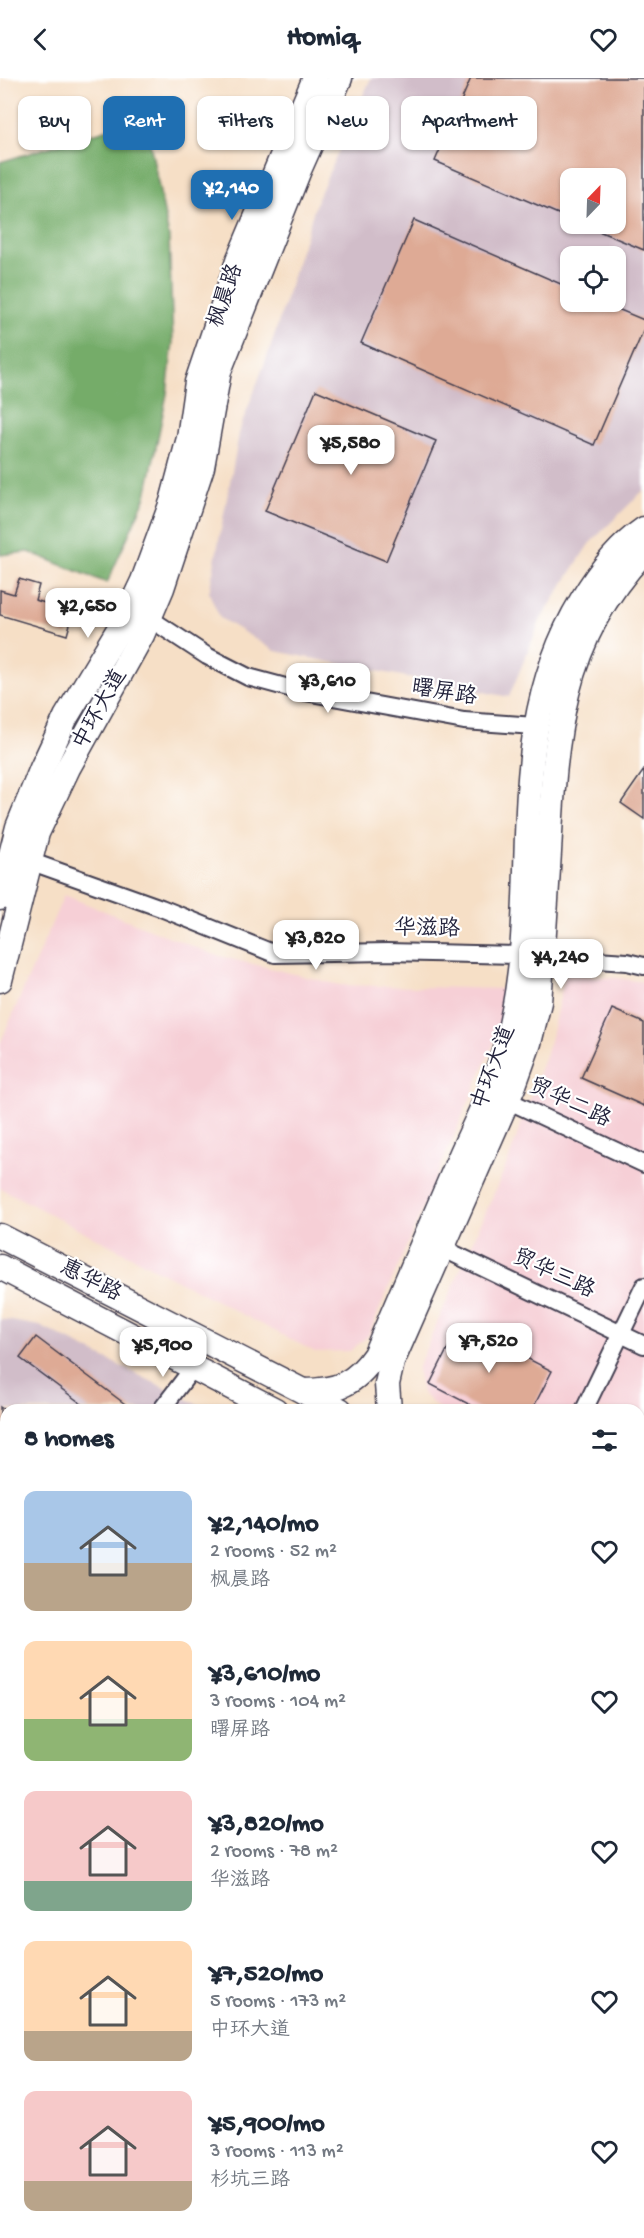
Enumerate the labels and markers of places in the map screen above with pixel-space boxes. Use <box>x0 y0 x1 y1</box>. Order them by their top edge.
pin: ¥2,140 <box>183 170 281 221</box>
pin: ¥5,580 <box>302 425 400 476</box>
pin: ¥2,650 <box>39 588 137 639</box>
pin: ¥3,610 <box>279 663 377 714</box>
pin: ¥3,820 <box>267 920 365 971</box>
pin: ¥4,240 <box>512 939 610 990</box>
pin: ¥7,520 <box>440 1323 538 1374</box>
pin: ¥5,900 <box>114 1327 212 1378</box>

